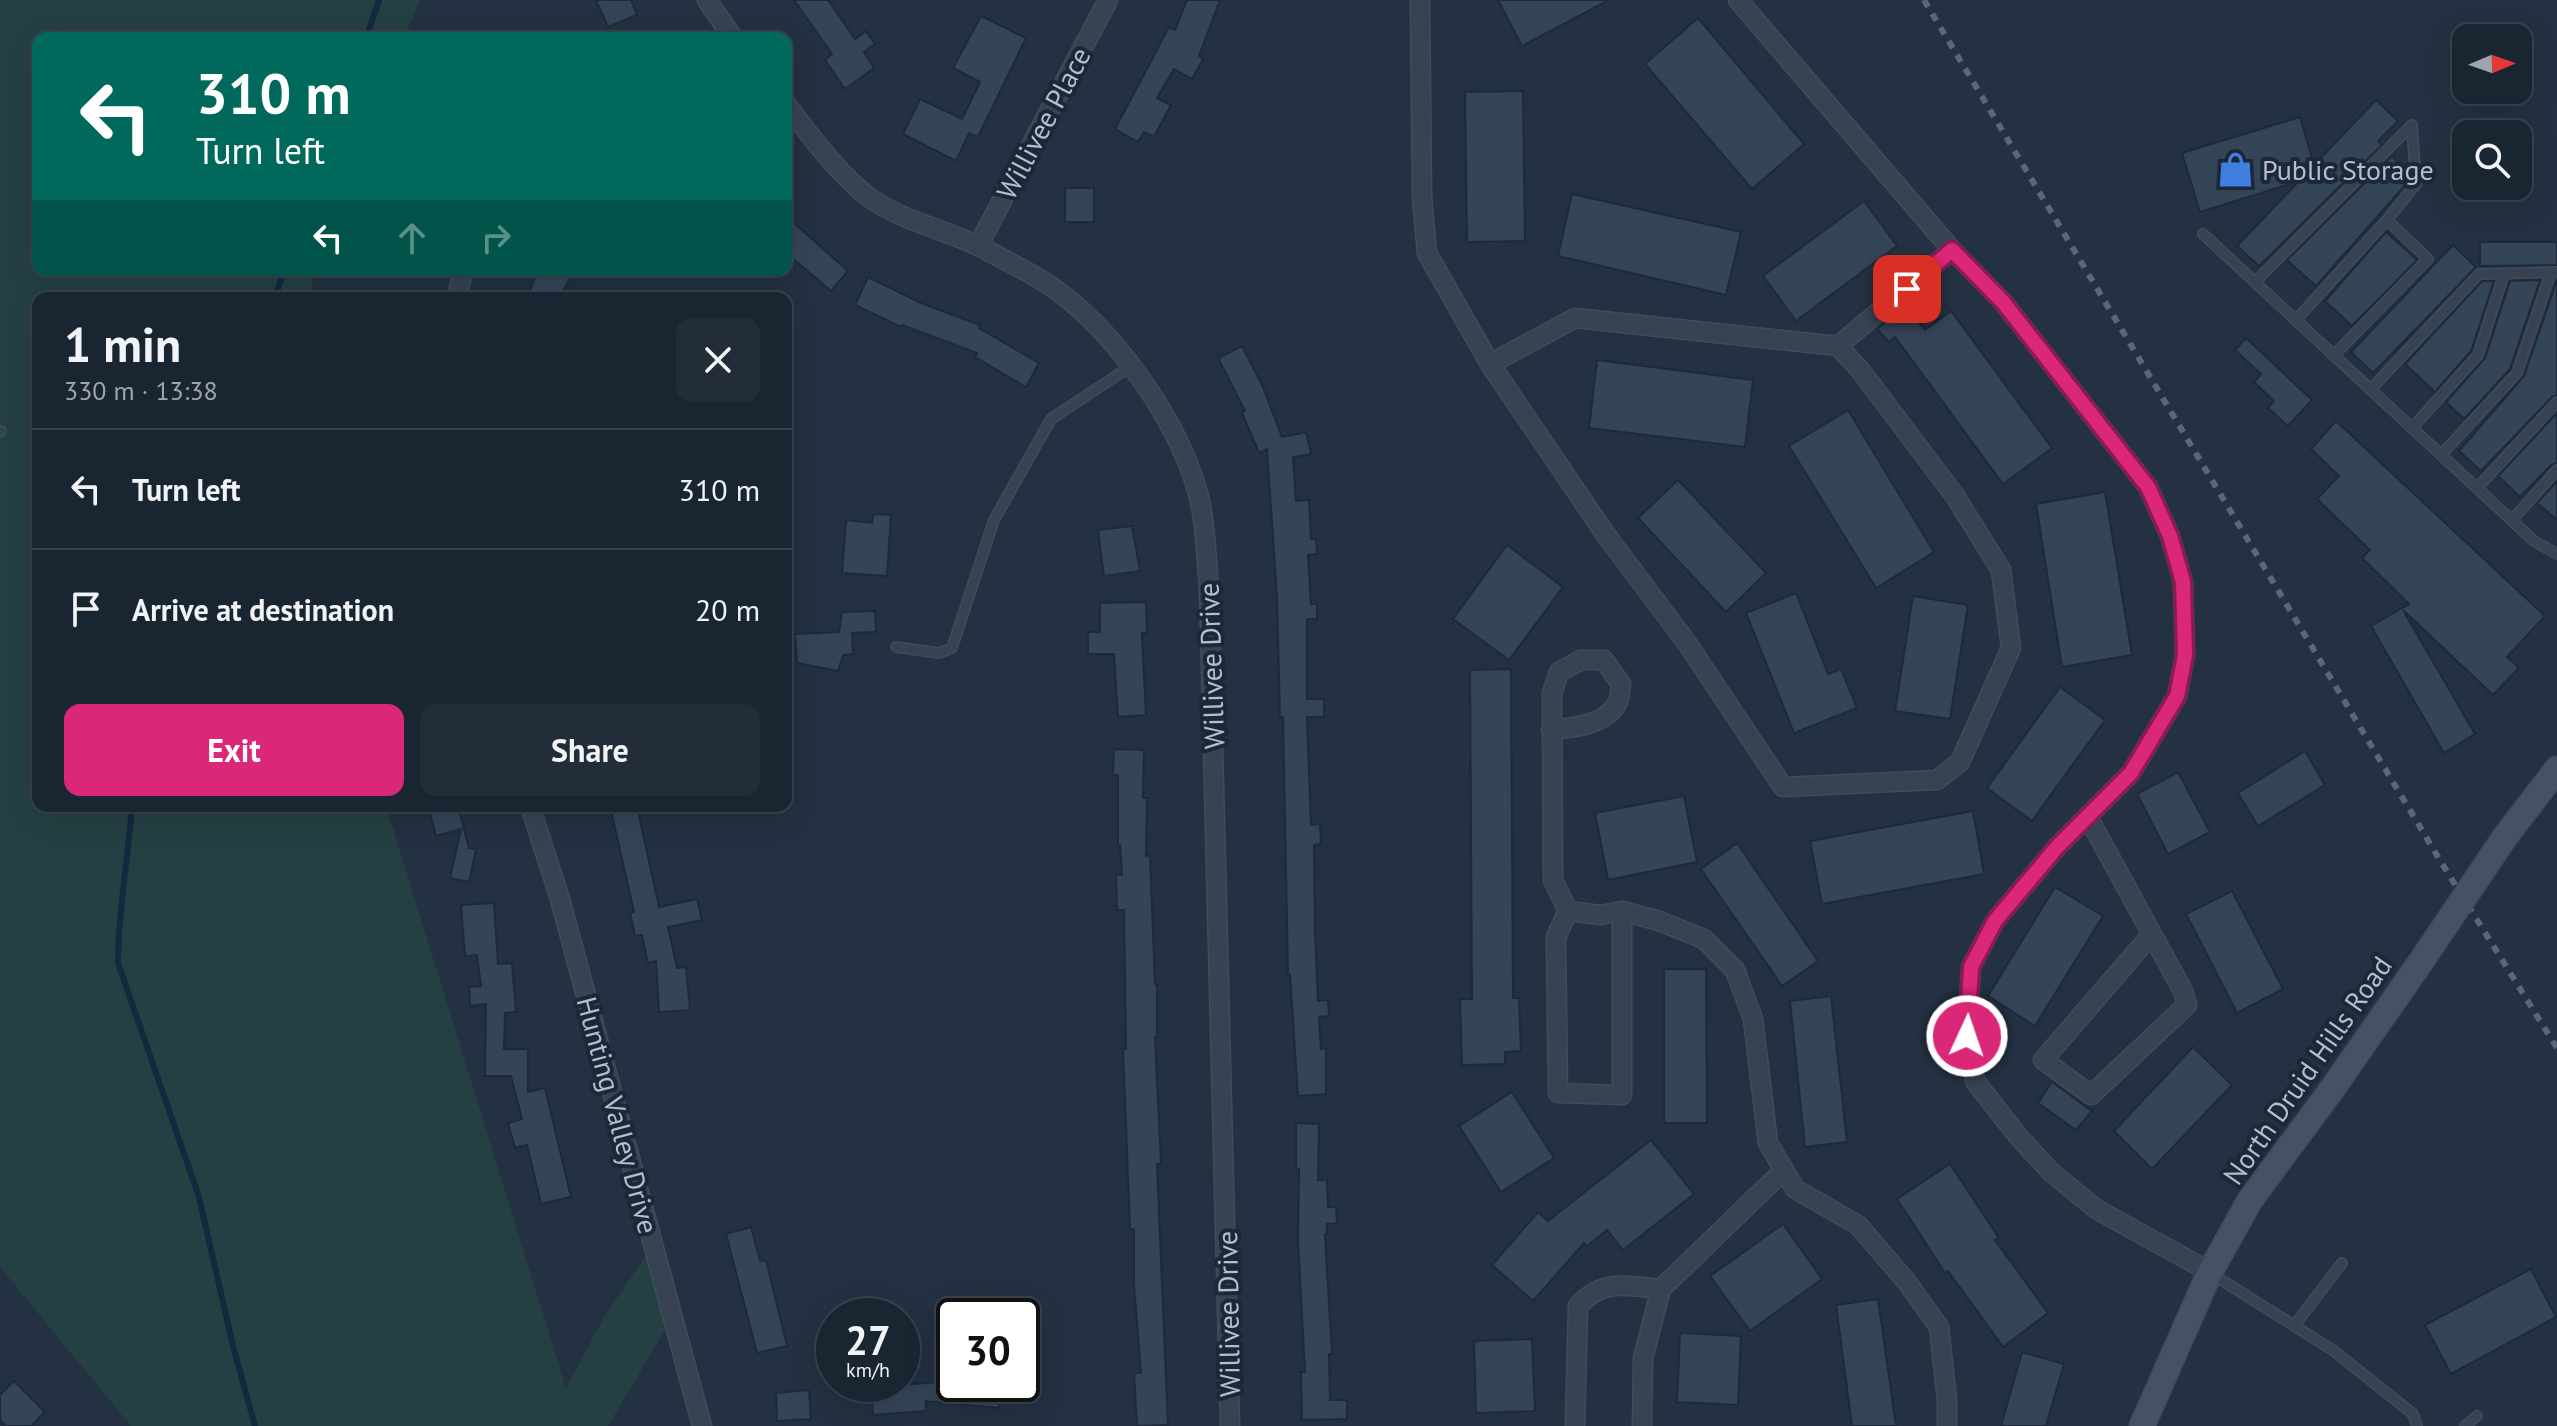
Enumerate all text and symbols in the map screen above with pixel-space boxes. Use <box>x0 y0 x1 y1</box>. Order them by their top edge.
north arrow <box>2452 24 2532 104</box>
map controls <box>2452 24 2532 200</box>
street label: Willivee Place <box>987 40 1099 206</box>
text: 310 m <box>196 57 351 129</box>
icon: left <box>64 64 168 168</box>
button: search <box>2452 120 2532 200</box>
text: Turn left <box>196 127 325 174</box>
shop icon: Public Storage <box>2217 150 2255 188</box>
place label: Public Storage <box>2262 151 2434 188</box>
icon: left <box>306 216 350 260</box>
icon: ahead <box>390 216 434 260</box>
icon: right <box>474 216 518 260</box>
pin <box>1873 255 1941 323</box>
icon: arrive <box>1885 267 1929 311</box>
text: 1 min <box>64 313 181 375</box>
button: close <box>676 318 760 402</box>
text: 330 m · 13:38 <box>64 374 218 407</box>
icon: left <box>64 467 108 511</box>
text: Turn left <box>132 470 240 509</box>
text: 310 m <box>679 470 760 509</box>
street label: Willivee Drive <box>1190 582 1232 750</box>
icon: arrive <box>64 587 108 631</box>
text: Arrive at destination <box>132 590 394 629</box>
text: 20 m <box>695 590 760 629</box>
button: Exit <box>64 704 404 796</box>
button: Share <box>420 704 760 796</box>
street label: North Druid Hills Road <box>2214 949 2400 1191</box>
street label: Hunting Valley Drive <box>569 992 667 1238</box>
position arrow <box>1925 994 2009 1078</box>
street label: Willivee Drive <box>1208 1231 1248 1397</box>
speed limit sign: 30 <box>936 1298 1040 1402</box>
text: 27 <box>845 1314 891 1366</box>
text: km/h <box>846 1357 890 1383</box>

